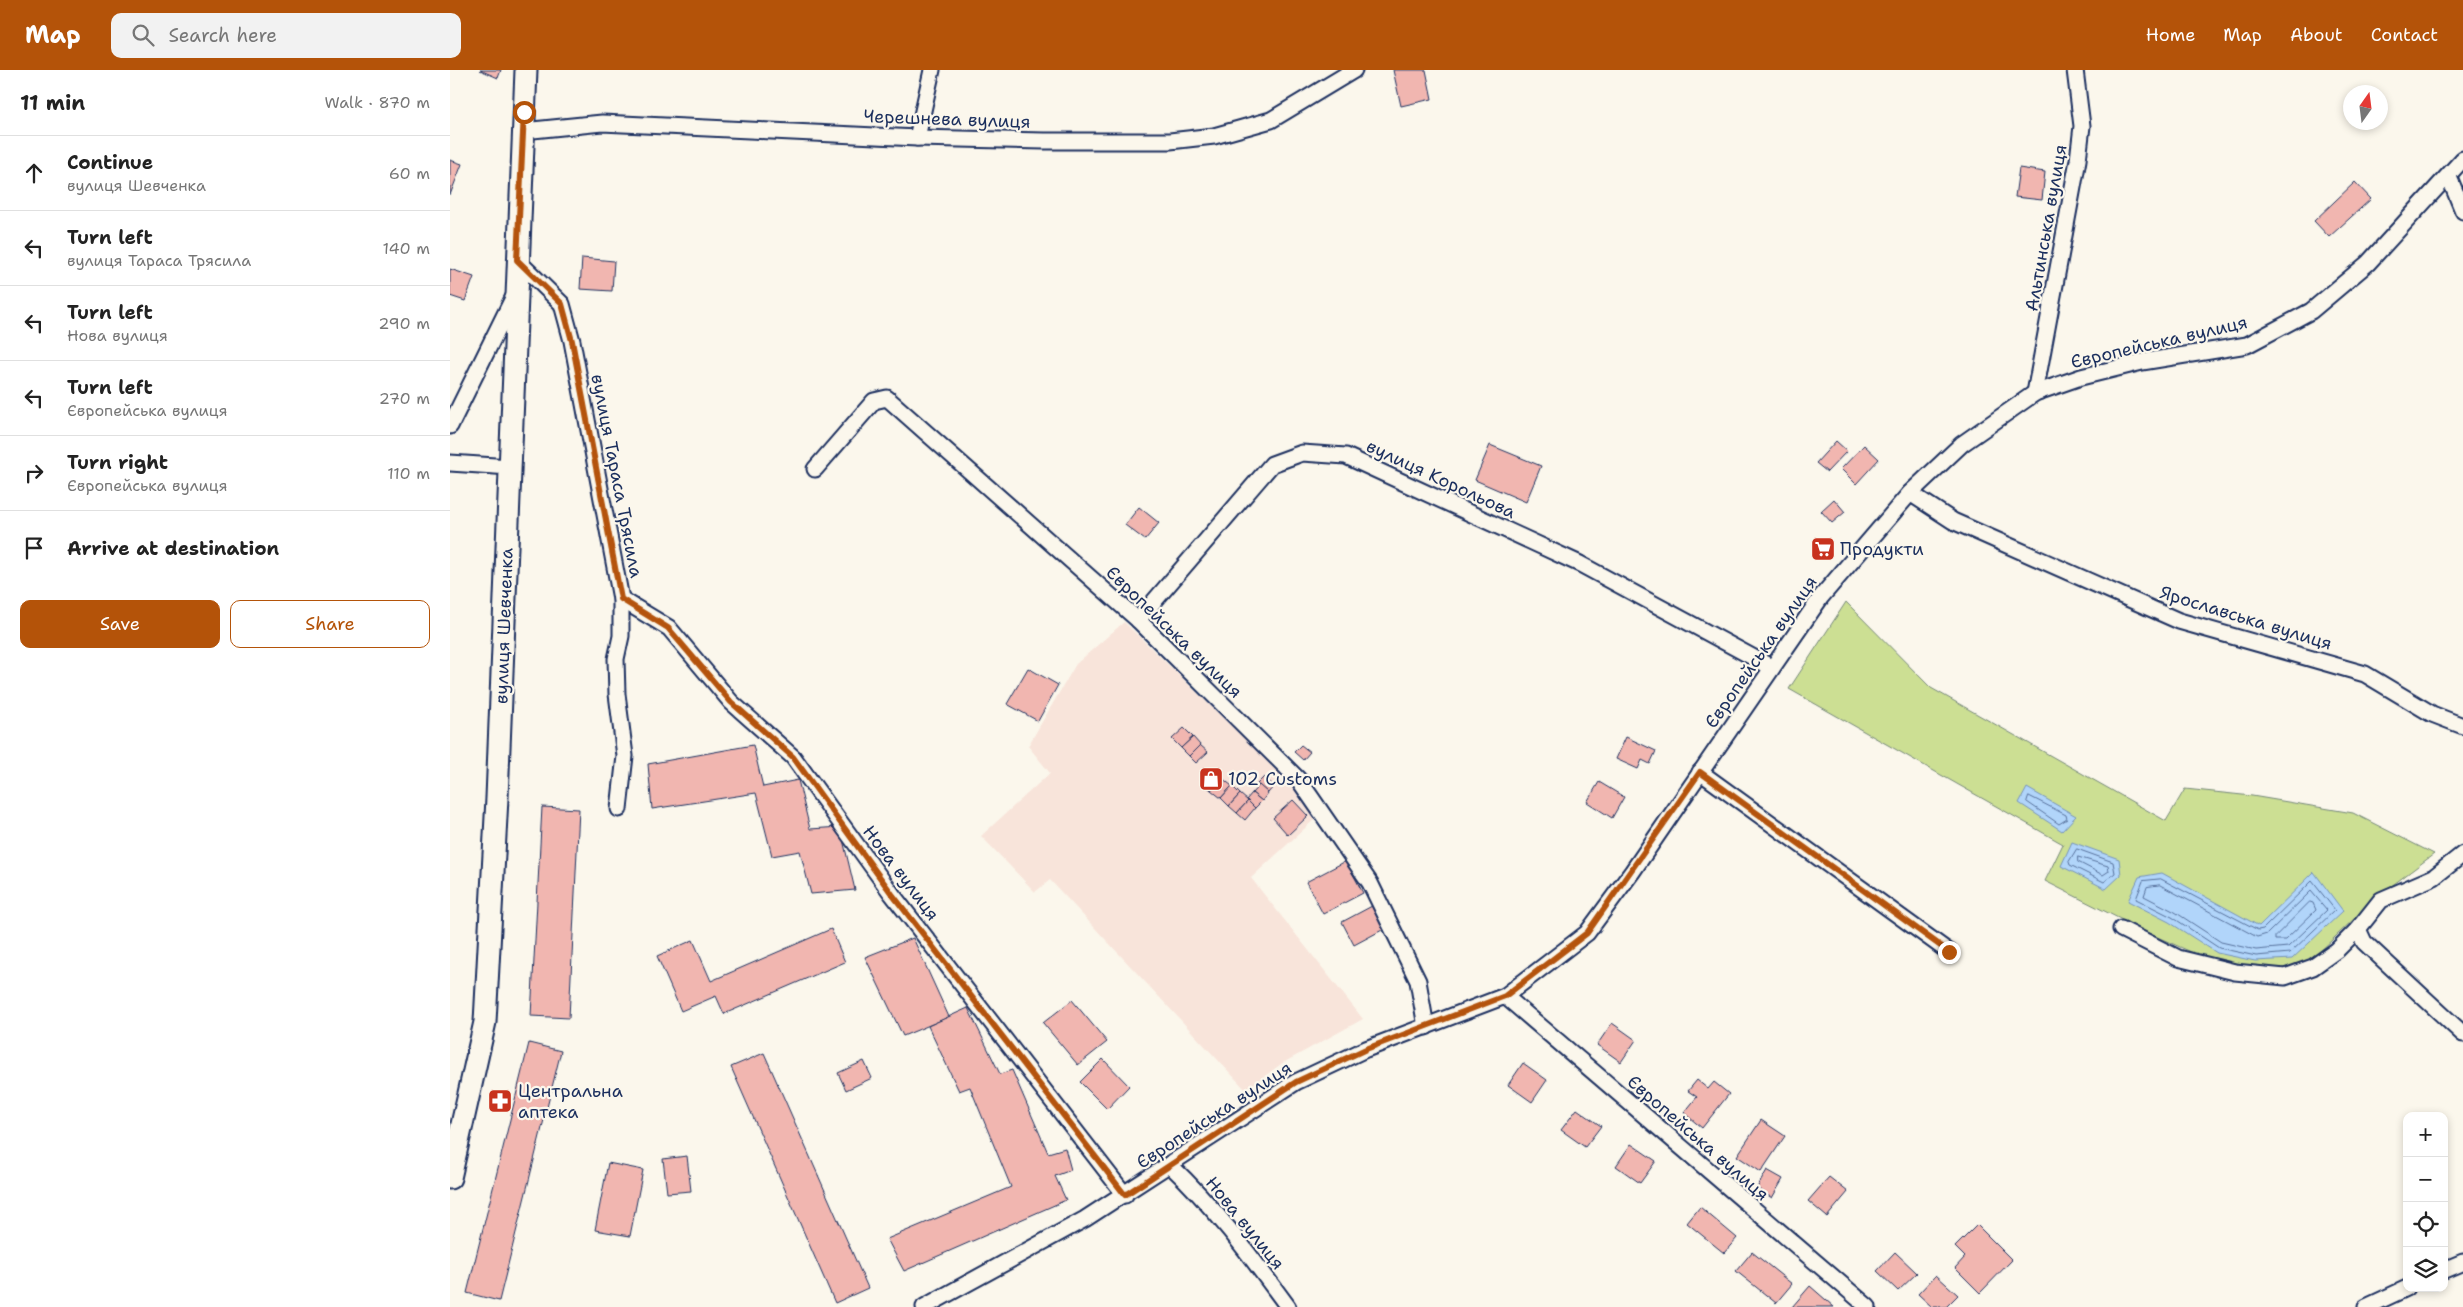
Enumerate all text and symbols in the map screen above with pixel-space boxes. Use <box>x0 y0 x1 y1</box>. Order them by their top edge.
search box <box>111 13 461 58</box>
text: Map <box>25 19 81 51</box>
icon: search <box>129 21 157 49</box>
text: Search here <box>169 23 277 48</box>
text: Home <box>2146 23 2195 47</box>
text: Map <box>2223 23 2262 47</box>
text: About <box>2290 23 2343 47</box>
text: Contact <box>2371 23 2438 47</box>
north arrow <box>2343 85 2388 130</box>
text: 11 min <box>20 89 85 117</box>
text: Walk · 870 m <box>324 92 430 113</box>
route start <box>513 101 536 124</box>
street label: Черешнева вулиця <box>863 104 1031 134</box>
street label: Альтинська вулиця <box>2019 143 2073 313</box>
text: Continue <box>67 150 153 175</box>
icon: ahead <box>20 159 48 187</box>
text: 60 m <box>389 163 430 184</box>
text: вулиця Шевченка <box>67 175 206 196</box>
text: Turn left <box>67 225 153 250</box>
icon: left <box>20 234 48 262</box>
text: 140 m <box>383 238 430 259</box>
text: вулиця Тараса Трясила <box>67 250 251 271</box>
text: Turn left <box>67 300 153 325</box>
icon: left <box>20 309 48 337</box>
street label: Європейська вулиця <box>2068 310 2250 374</box>
text: 290 m <box>378 313 430 334</box>
text: Нова вулиця <box>67 325 168 346</box>
street label: вулиця Тараса Трясила <box>585 372 649 580</box>
text: Turn left <box>67 375 153 400</box>
icon: left <box>20 384 48 412</box>
text: 270 m <box>379 388 430 409</box>
text: Європейська вулиця <box>67 400 228 421</box>
street label: вулиця Корольова <box>1362 434 1520 524</box>
text: Turn right <box>67 450 168 475</box>
icon: right <box>20 459 48 487</box>
text: 110 m <box>387 463 430 484</box>
text: Європейська вулиця <box>67 475 228 496</box>
icon: arrive <box>20 534 48 562</box>
text: Arrive at destination <box>67 536 279 561</box>
supermarket icon: Продукти <box>1810 536 1836 562</box>
place label: Продукти <box>1840 537 1924 561</box>
street label: вулиця Шевченка <box>489 548 519 704</box>
street label: Європейська вулиця <box>1101 561 1247 703</box>
street label: Європейська вулиця <box>1699 571 1823 733</box>
street label: Ярославська вулиця <box>2157 580 2335 656</box>
button: Save <box>20 600 220 648</box>
button: Share <box>230 600 430 648</box>
shop icon: 102 Customs <box>1198 766 1224 792</box>
place label: 102 Customs <box>1228 767 1337 791</box>
street label: Нова вулиця <box>857 821 945 925</box>
route end <box>1938 941 1961 964</box>
street label: Європейська вулиця <box>1132 1056 1296 1174</box>
street label: Європейська вулиця <box>1622 1070 1774 1206</box>
place label: Центральна аптека <box>518 1079 623 1124</box>
pharmacy icon: Центральна аптека <box>487 1088 513 1114</box>
map controls <box>2403 1112 2448 1292</box>
button: + <box>2403 1112 2448 1157</box>
button: − <box>2403 1157 2448 1202</box>
street label: Нова вулиця <box>1200 1171 1290 1275</box>
button: locate <box>2403 1202 2448 1247</box>
button: layers <box>2403 1247 2448 1292</box>

